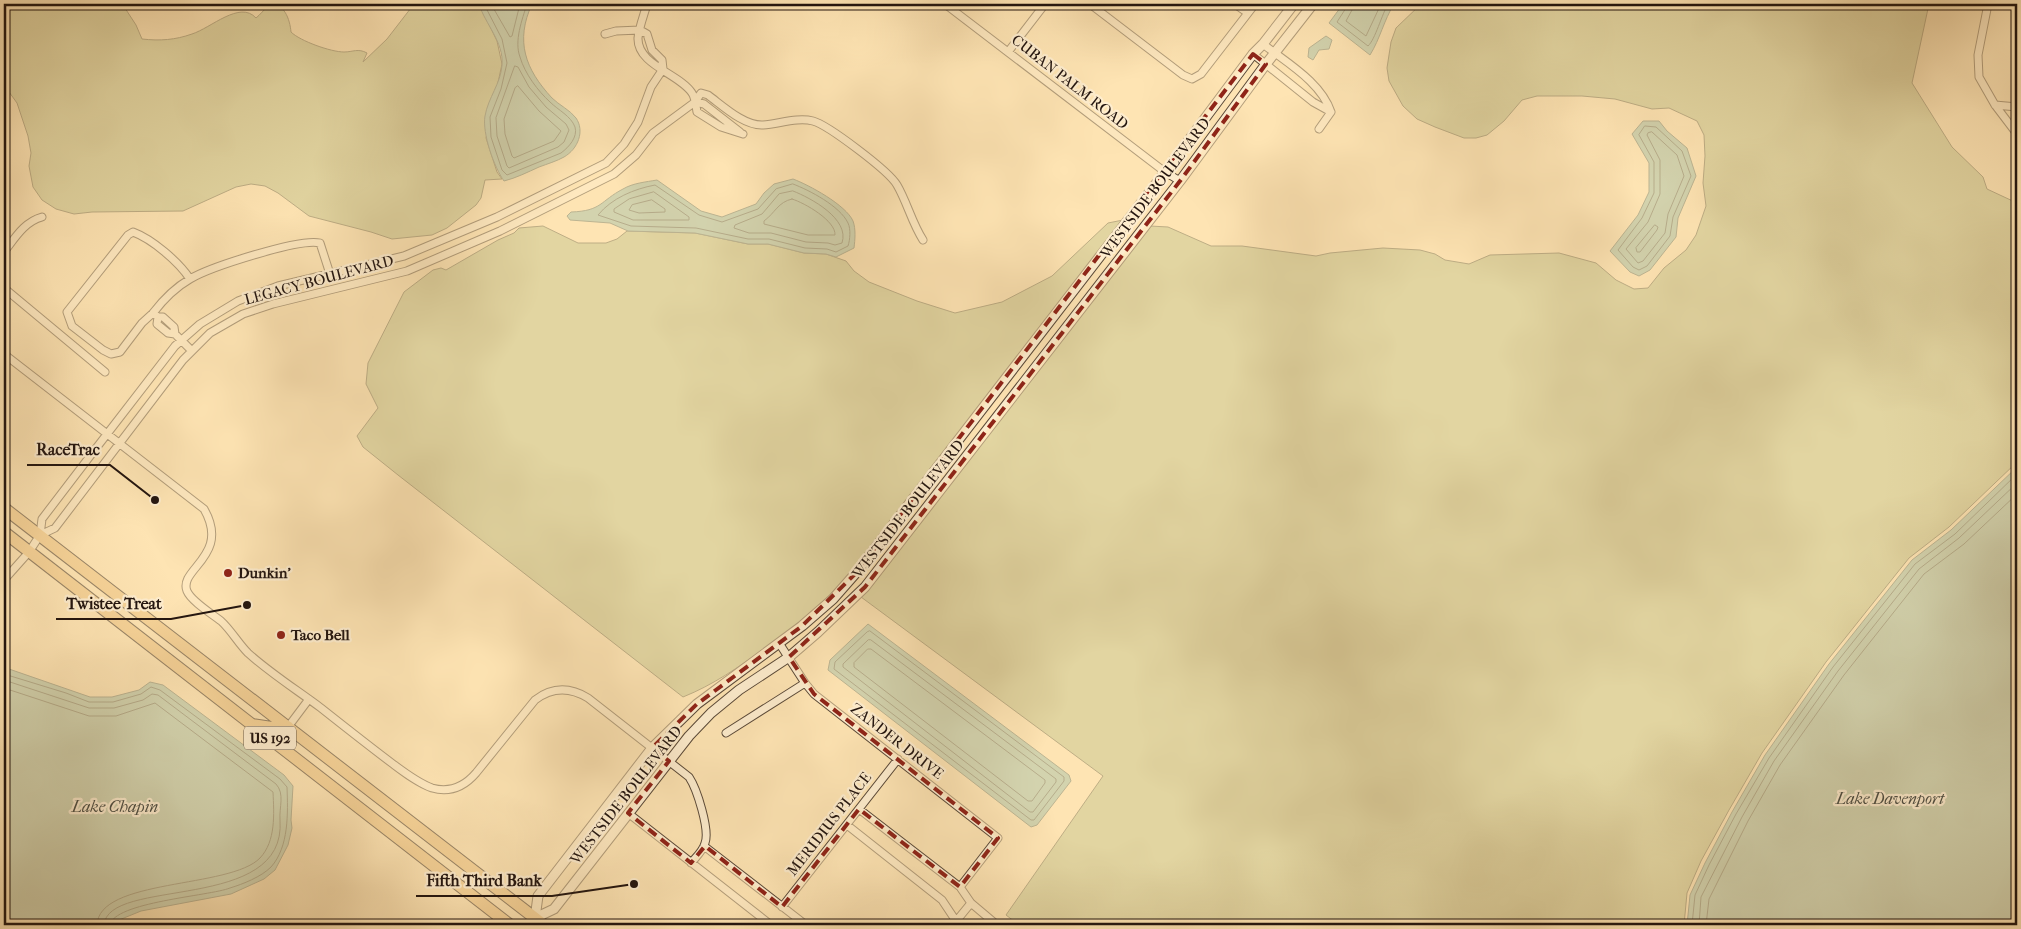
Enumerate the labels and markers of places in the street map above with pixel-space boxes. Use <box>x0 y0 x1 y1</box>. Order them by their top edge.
callout: RaceTrac <box>27 434 110 465</box>
place label: Dunkin' <box>238 564 291 582</box>
marker: Dunkin' <box>222 567 234 579</box>
callout: Twistee Treat <box>56 588 171 619</box>
place label: Taco Bell <box>290 626 350 644</box>
marker: Taco Bell <box>275 629 287 641</box>
callout: Fifth Third Bank <box>416 865 552 896</box>

